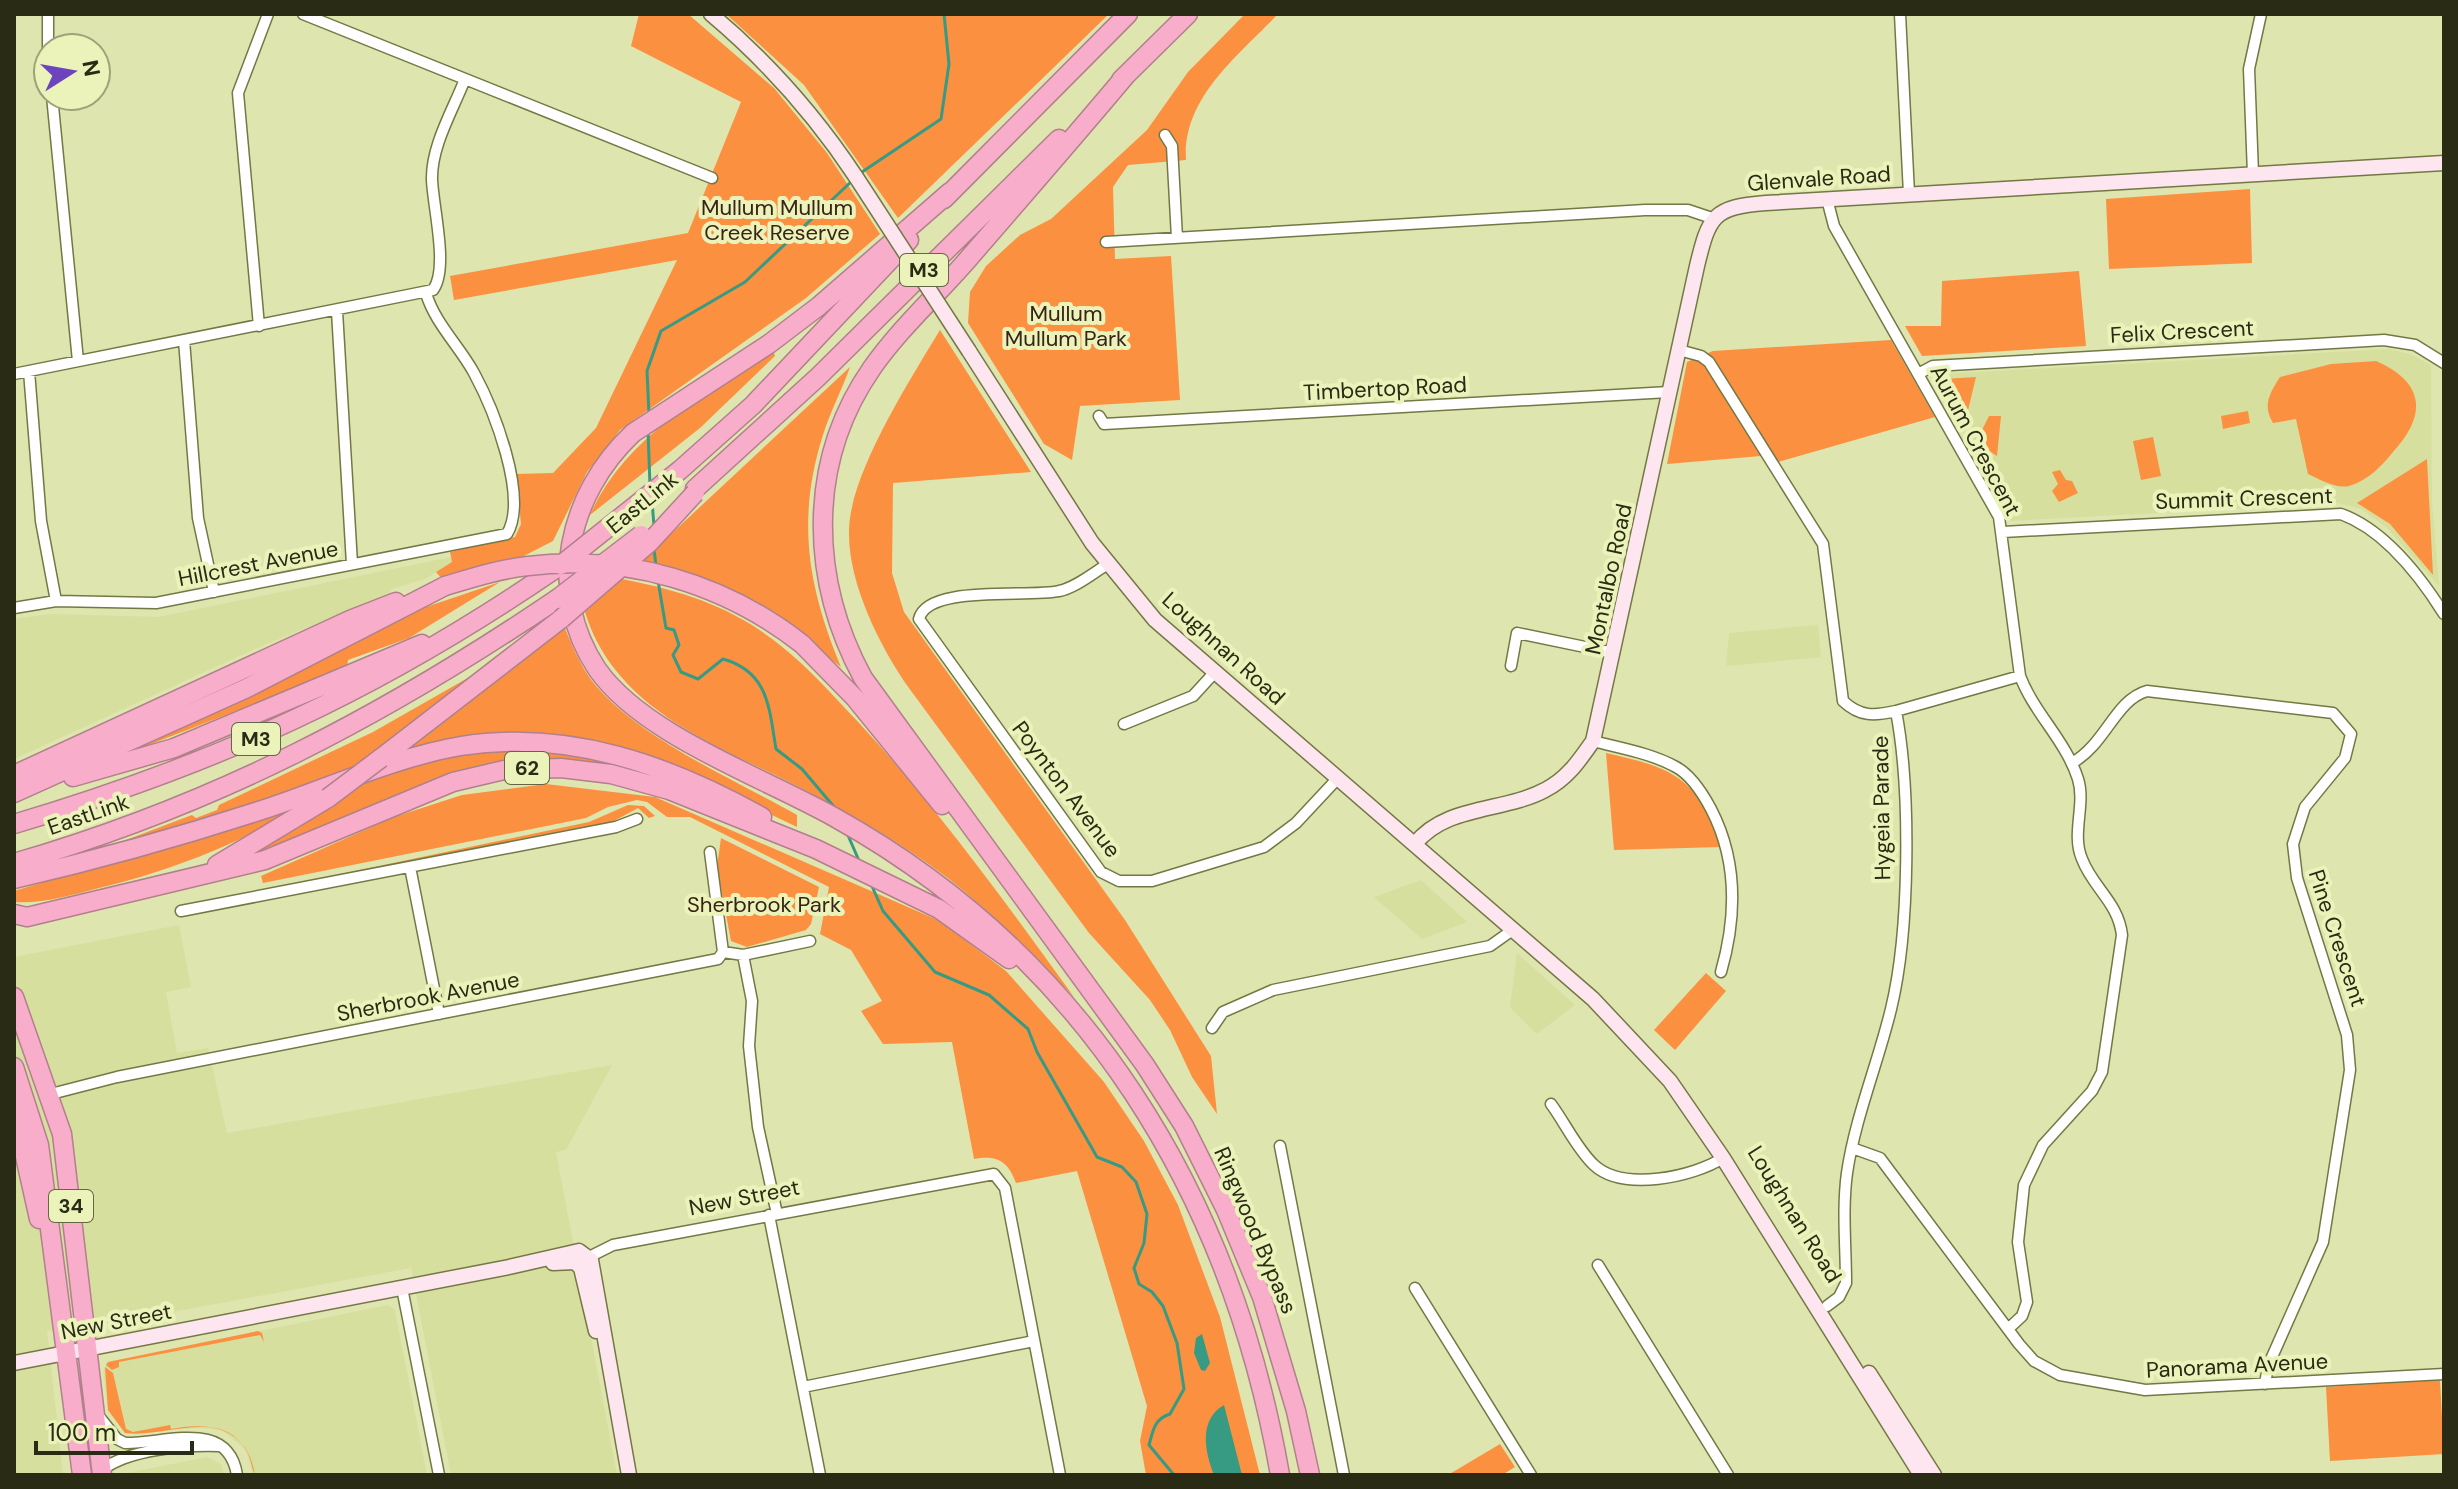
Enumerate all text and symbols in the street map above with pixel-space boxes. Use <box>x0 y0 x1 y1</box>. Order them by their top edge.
north arrow <box>32 32 112 112</box>
text: N <box>75 58 107 79</box>
street label: Glenvale Road <box>1746 159 1892 198</box>
park label: Mullum Mullum Creek Reserve <box>701 193 853 247</box>
road number: M3 <box>900 254 948 286</box>
park label: Mullum Mullum Park <box>1005 299 1127 353</box>
street label: Felix Crescent <box>2109 313 2255 350</box>
street label: Aurum Crescent <box>1924 360 2027 521</box>
street label: Timbertop Road <box>1302 370 1468 407</box>
street label: EastLink <box>600 465 684 540</box>
street label: Summit Crescent <box>2155 481 2333 516</box>
street label: Montalbo Road <box>1578 501 1639 657</box>
street label: Hillcrest Avenue <box>175 534 341 593</box>
street label: Loughnan Road <box>1156 585 1291 711</box>
street label: Poynton Avenue <box>1006 715 1127 863</box>
road number: M3 <box>232 723 280 755</box>
street label: Hygeia Parade <box>1866 735 1897 881</box>
road number: 62 <box>505 752 549 784</box>
street label: EastLink <box>44 787 133 842</box>
street label: Pine Crescent <box>2302 866 2373 1010</box>
park label: Sherbrook Park <box>687 890 841 919</box>
street label: Sherbrook Avenue <box>334 965 522 1028</box>
street label: Loughnan Road <box>1741 1140 1848 1288</box>
street label: Ringwood Bypass <box>1207 1142 1304 1318</box>
street label: New Street <box>686 1173 802 1222</box>
road number: 34 <box>49 1190 93 1222</box>
street label: New Street <box>58 1297 174 1346</box>
street label: Panorama Avenue <box>2145 1346 2329 1385</box>
scale bar <box>36 1405 192 1455</box>
text: 100 m <box>48 1417 116 1448</box>

